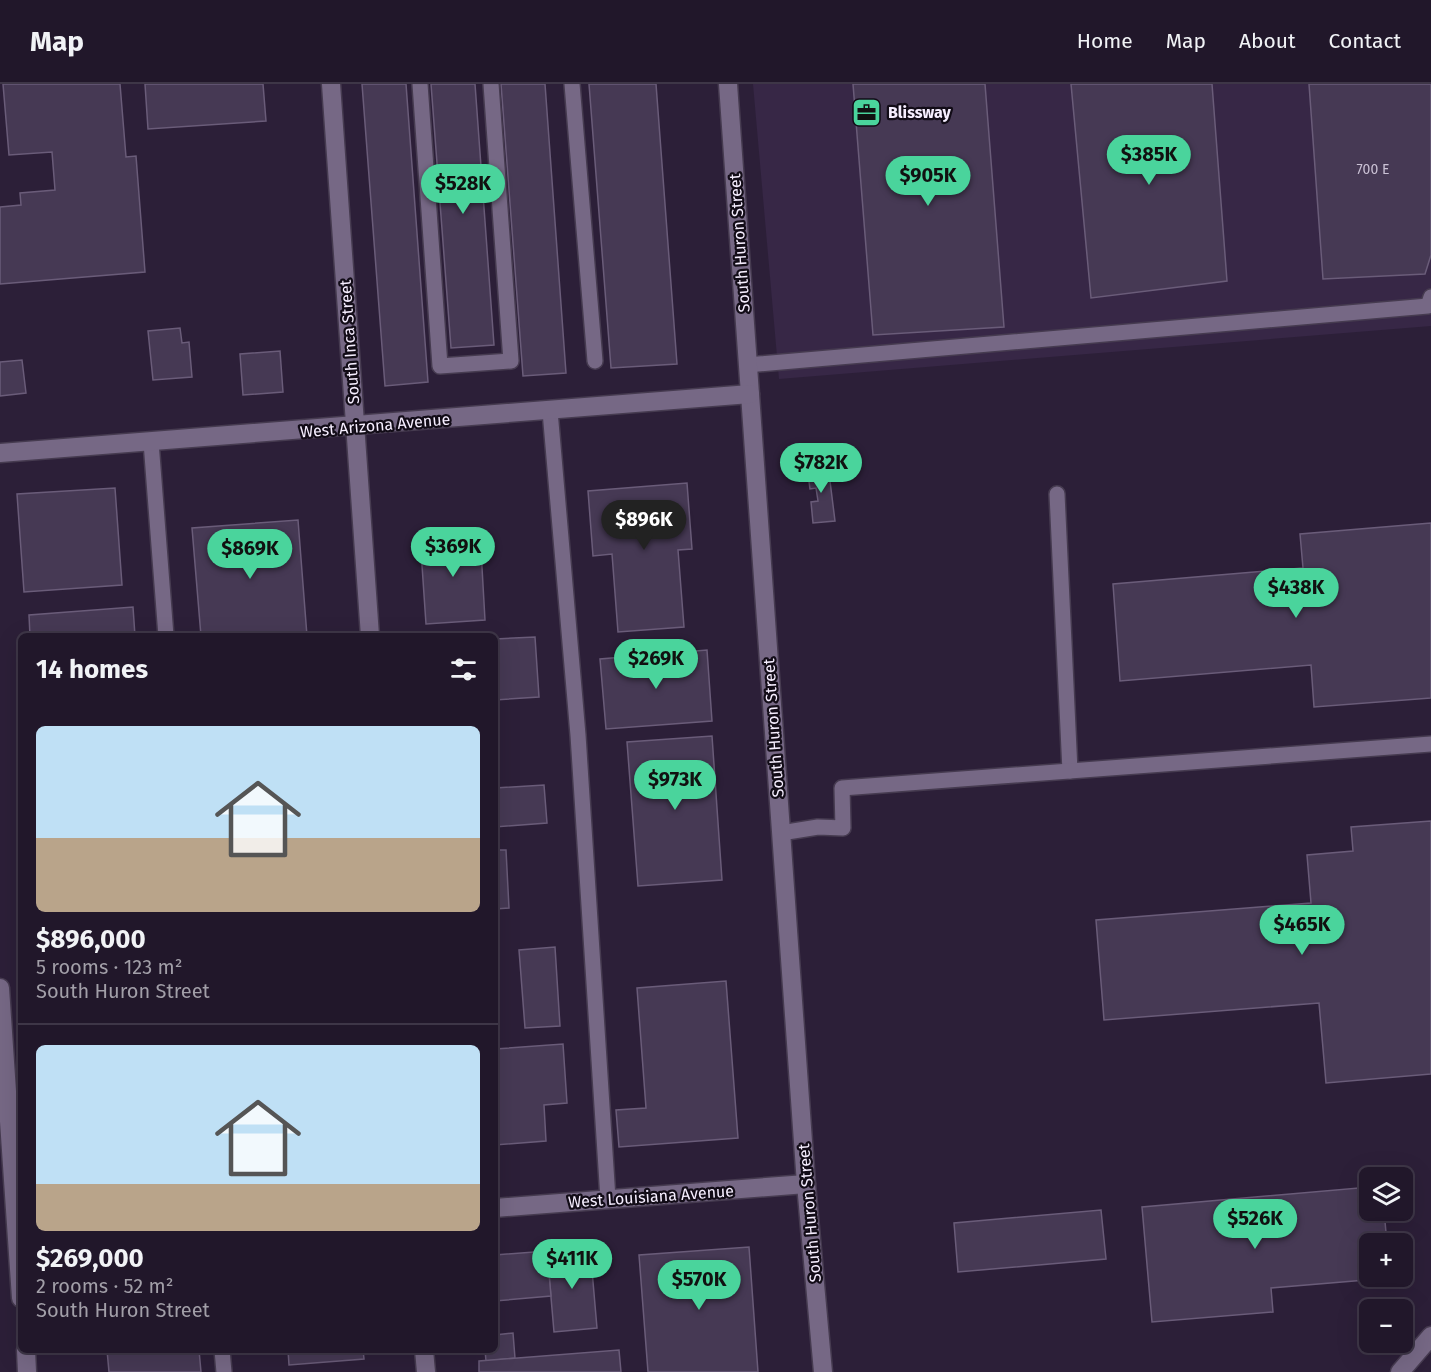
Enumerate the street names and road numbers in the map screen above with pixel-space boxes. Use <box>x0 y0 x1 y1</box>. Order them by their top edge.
street label: South Huron Street <box>725 173 754 313</box>
street label: South Inca Street <box>336 279 363 405</box>
street label: West Arizona Avenue <box>299 409 451 442</box>
street label: South Huron Street <box>759 658 788 798</box>
street label: South Huron Street <box>794 1143 825 1283</box>
street label: West Louisiana Avenue <box>568 1181 735 1212</box>

